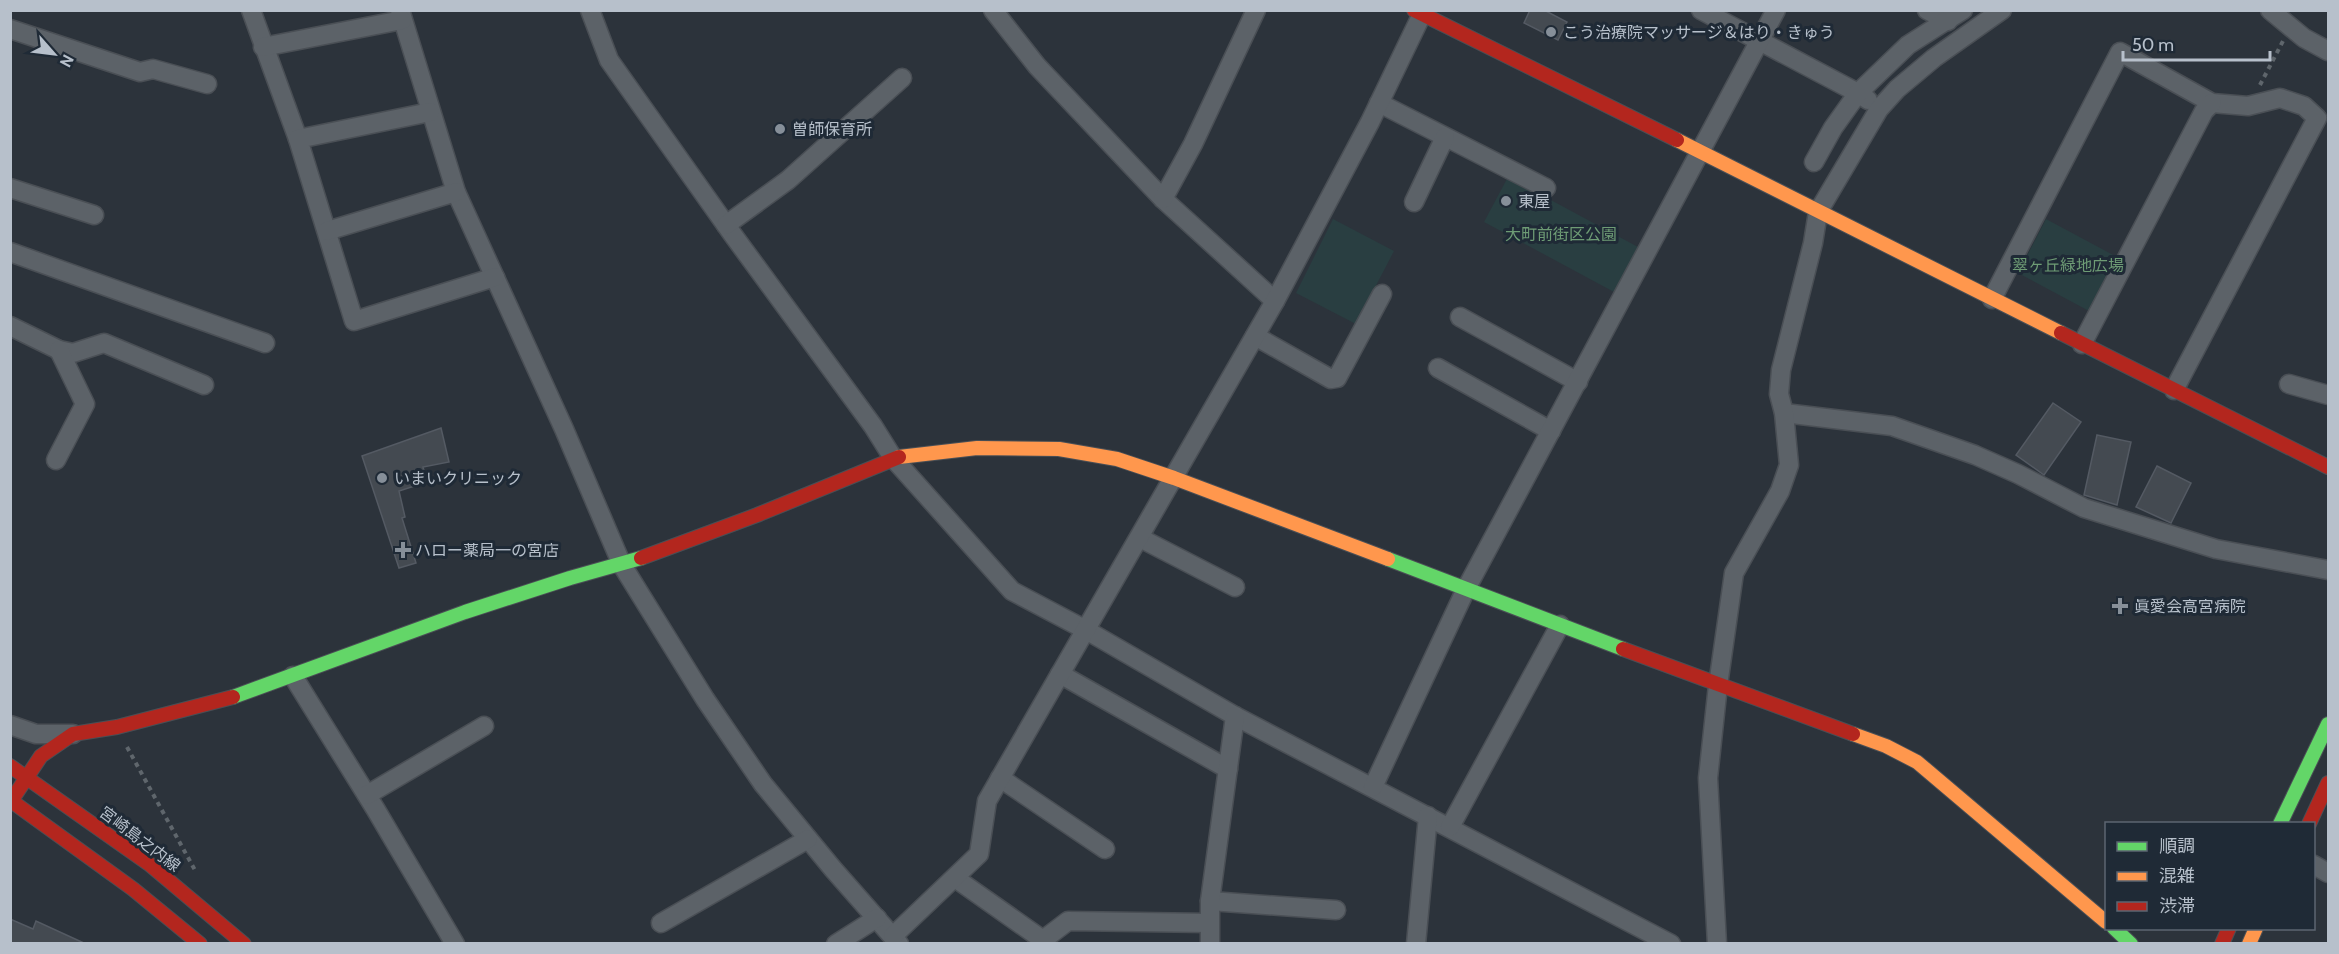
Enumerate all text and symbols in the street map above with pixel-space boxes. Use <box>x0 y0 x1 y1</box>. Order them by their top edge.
place label: こう治療院マッサージ＆はり・きゅう <box>1563 23 1835 42</box>
north arrow <box>24 24 84 84</box>
scale bar <box>2123 24 2270 62</box>
marker: こう治療院マッサージ＆はり・きゅう <box>1544 25 1558 39</box>
text: 50 m <box>2132 34 2174 56</box>
text: N <box>56 51 78 70</box>
place label: 曽師保育所 <box>792 120 872 139</box>
marker: 曽師保育所 <box>773 122 787 136</box>
place label: 東屋 <box>1518 192 1550 211</box>
marker: 東屋 <box>1499 194 1513 208</box>
park label: 大町前街区公園 <box>1505 225 1617 244</box>
park label: 翠ヶ丘緑地広場 <box>2012 256 2124 275</box>
place label: いまいクリニック <box>394 469 522 488</box>
marker: いまいクリニック <box>375 471 389 485</box>
place label: ハロー薬局一の宮店 <box>415 541 559 560</box>
marker: ハロー薬局一の宮店 <box>396 543 410 557</box>
marker: 眞愛会高宮病院 <box>2111 597 2129 615</box>
place label: 眞愛会高宮病院 <box>2134 597 2246 616</box>
street label: 宮崎島之内線 <box>96 803 184 875</box>
legend <box>2105 822 2315 930</box>
text: 順調 <box>2159 835 2195 857</box>
text: 混雑 <box>2159 865 2195 887</box>
text: 渋滞 <box>2159 895 2195 917</box>

